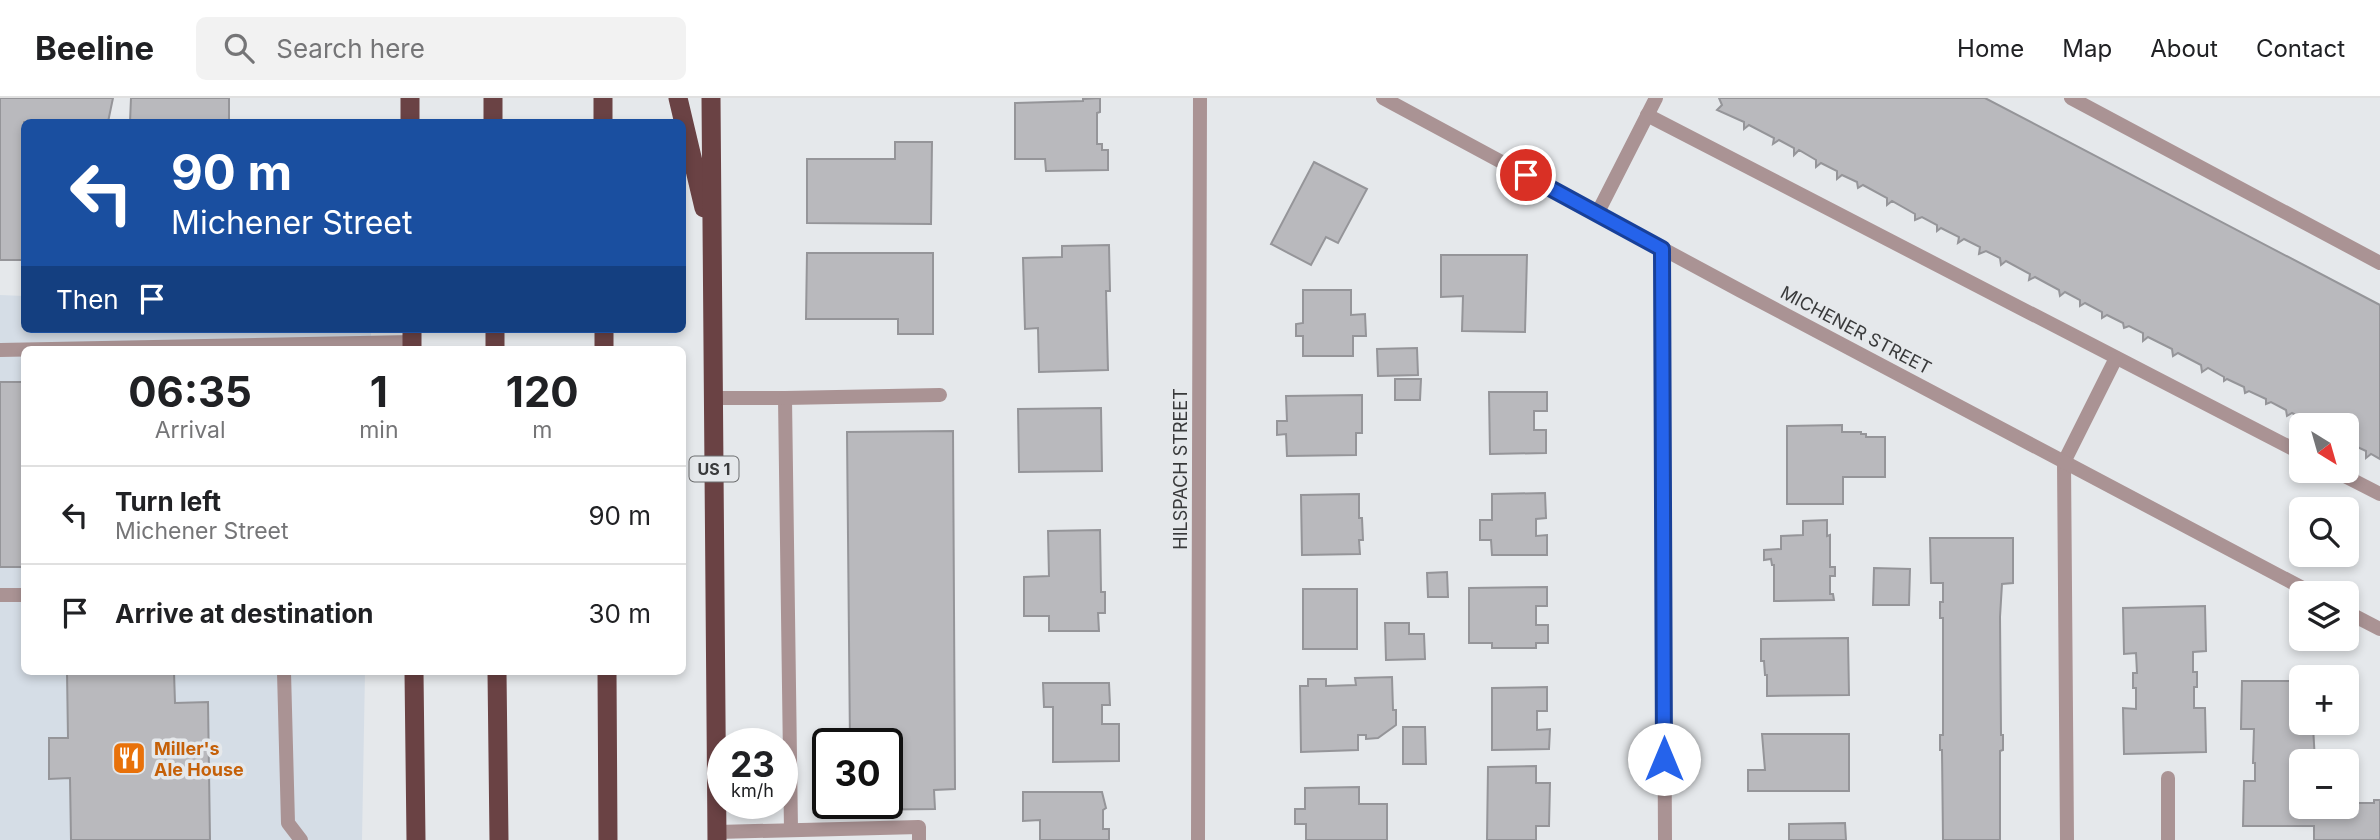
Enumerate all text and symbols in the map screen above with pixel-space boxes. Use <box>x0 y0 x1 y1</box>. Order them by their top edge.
search box <box>196 17 686 80</box>
text: Beeline <box>35 28 154 68</box>
icon: search <box>220 29 258 67</box>
text: Search here <box>276 33 425 64</box>
text: Home <box>1957 34 2024 63</box>
text: Map <box>2062 34 2112 63</box>
text: About <box>2150 34 2218 63</box>
text: Contact <box>2256 34 2345 63</box>
text: 90 m <box>171 143 292 202</box>
pin <box>1496 145 1556 205</box>
icon: left <box>56 147 147 238</box>
icon: arrive <box>1507 156 1545 194</box>
text: Michener Street <box>171 203 412 242</box>
icon: arrive <box>133 280 171 318</box>
street label: MICHENER STREET <box>1777 281 1935 379</box>
text: Then <box>56 284 119 315</box>
text: 06:35 <box>128 366 252 417</box>
text: 1 <box>370 366 388 417</box>
text: 120 <box>506 366 579 417</box>
street label: HILSPACH STREET <box>1170 388 1191 550</box>
north arrow <box>2289 413 2359 483</box>
map controls <box>2289 413 2359 819</box>
text: Arrival <box>155 416 225 444</box>
text: min <box>359 416 399 444</box>
text: m <box>532 416 552 444</box>
road number: US 1 <box>690 456 738 482</box>
text: Turn left <box>115 486 221 517</box>
icon: left <box>56 496 94 534</box>
button: search <box>2289 497 2359 567</box>
text: 90 m <box>588 500 651 531</box>
text: Michener Street <box>115 517 289 545</box>
button: layers <box>2289 581 2359 651</box>
icon: arrive <box>56 594 94 632</box>
text: Arrive at destination <box>115 598 374 629</box>
text: 30 m <box>588 598 651 629</box>
button: + <box>2289 665 2359 735</box>
position arrow <box>1627 722 1701 796</box>
speed limit sign: 30 <box>812 728 903 819</box>
place label: Miller's Ale House <box>154 738 244 780</box>
restaurant icon: Miller's Ale House <box>110 739 148 777</box>
text: 23 <box>730 743 775 785</box>
button: − <box>2289 749 2359 819</box>
text: km/h <box>731 780 774 801</box>

